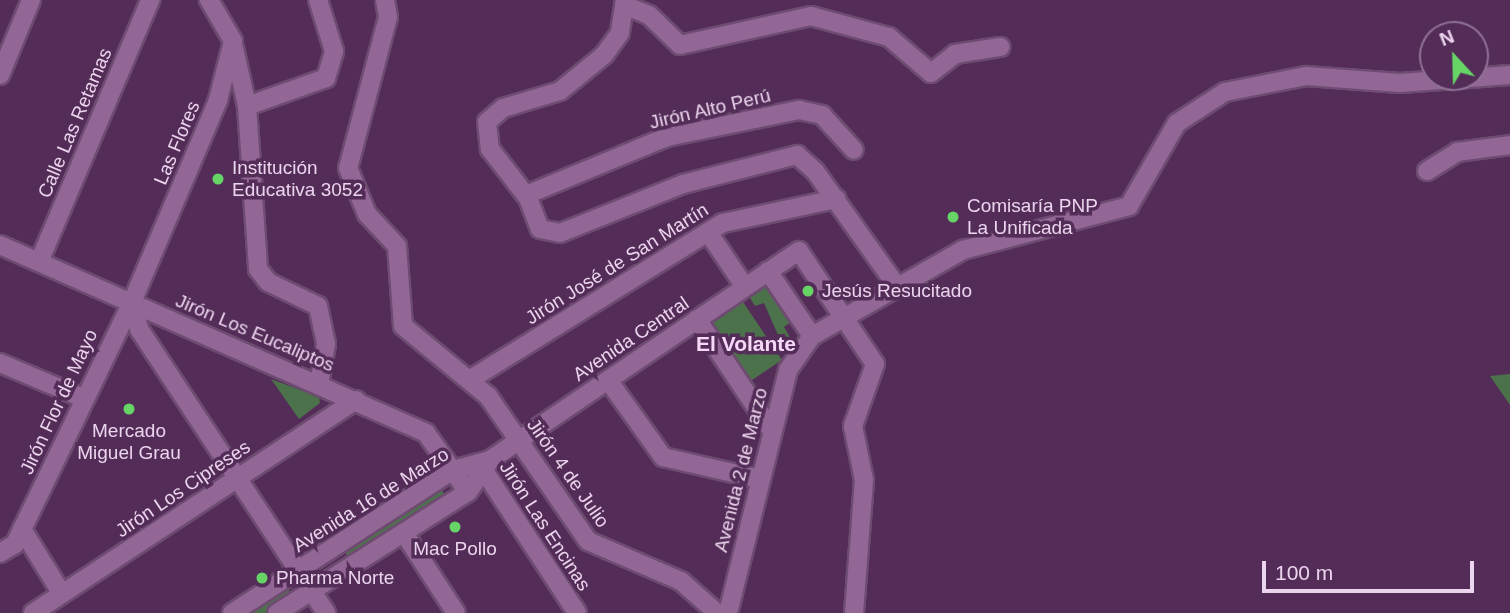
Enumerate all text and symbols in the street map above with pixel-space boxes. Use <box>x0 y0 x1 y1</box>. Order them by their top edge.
north arrow <box>1419 21 1489 91</box>
text: N <box>1436 26 1457 50</box>
street label: Calle Las Retamas <box>33 45 117 201</box>
street label: Jirón Alto Perú <box>647 84 773 134</box>
street label: Las Flores <box>149 98 205 188</box>
place label: Institución Educativa 3052 <box>232 157 363 201</box>
marker: Institución Educativa 3052 <box>210 171 226 187</box>
place label: Comisaría PNP La Unificada <box>967 195 1098 239</box>
street label: Jirón José de San Martín <box>521 198 713 330</box>
marker: Comisaría PNP La Unificada <box>945 209 961 225</box>
place label: Jesús Resucitado <box>822 280 972 302</box>
marker: Jesús Resucitado <box>800 283 816 299</box>
street label: Jirón Los Eucaliptos <box>172 289 338 377</box>
street label: Avenida Central <box>569 292 693 386</box>
street label: Jirón Flor de Mayo <box>15 326 103 478</box>
district label: El Volante <box>696 331 796 357</box>
street label: Avenida 2 de Marzo <box>710 385 772 555</box>
marker: Mercado Miguel Grau <box>121 401 137 417</box>
street label: Jirón 4 de Julio <box>522 414 614 532</box>
place label: Mercado Miguel Grau <box>77 420 181 464</box>
street label: Jirón Los Cipreses <box>111 436 255 542</box>
street label: Avenida 16 de Marzo <box>289 443 453 557</box>
street label: Jirón Las Encinas <box>495 457 595 595</box>
marker: Mac Pollo <box>447 519 463 535</box>
place label: Mac Pollo <box>413 538 497 560</box>
scale bar <box>1265 546 1477 590</box>
text: 100 m <box>1275 561 1333 584</box>
place label: Pharma Norte <box>276 567 394 589</box>
marker: Pharma Norte <box>254 570 270 586</box>

